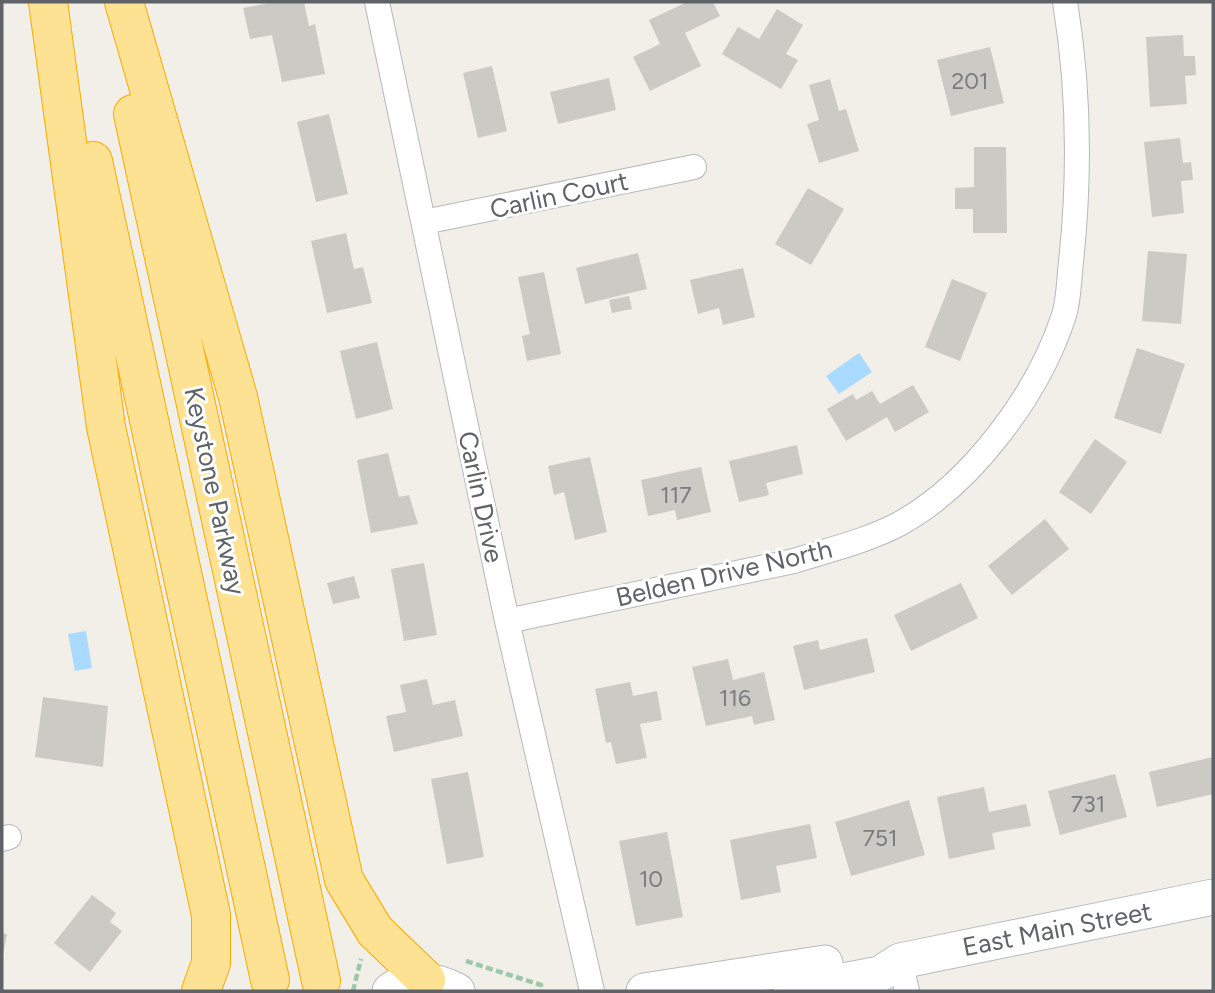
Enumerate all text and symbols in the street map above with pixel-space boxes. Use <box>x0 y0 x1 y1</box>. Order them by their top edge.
house number: 201 <box>951 67 989 95</box>
street label: Carlin Court <box>487 165 631 225</box>
street label: Keystone Parkway <box>177 384 253 598</box>
street label: Carlin Drive <box>451 428 511 566</box>
house number: 117 <box>660 481 692 509</box>
street label: Belden Drive North <box>613 533 835 613</box>
house number: 116 <box>719 684 751 712</box>
house number: 731 <box>1071 790 1105 818</box>
house number: 751 <box>862 824 898 852</box>
house number: 10 <box>639 865 663 893</box>
street label: East Main Street <box>960 895 1154 963</box>

